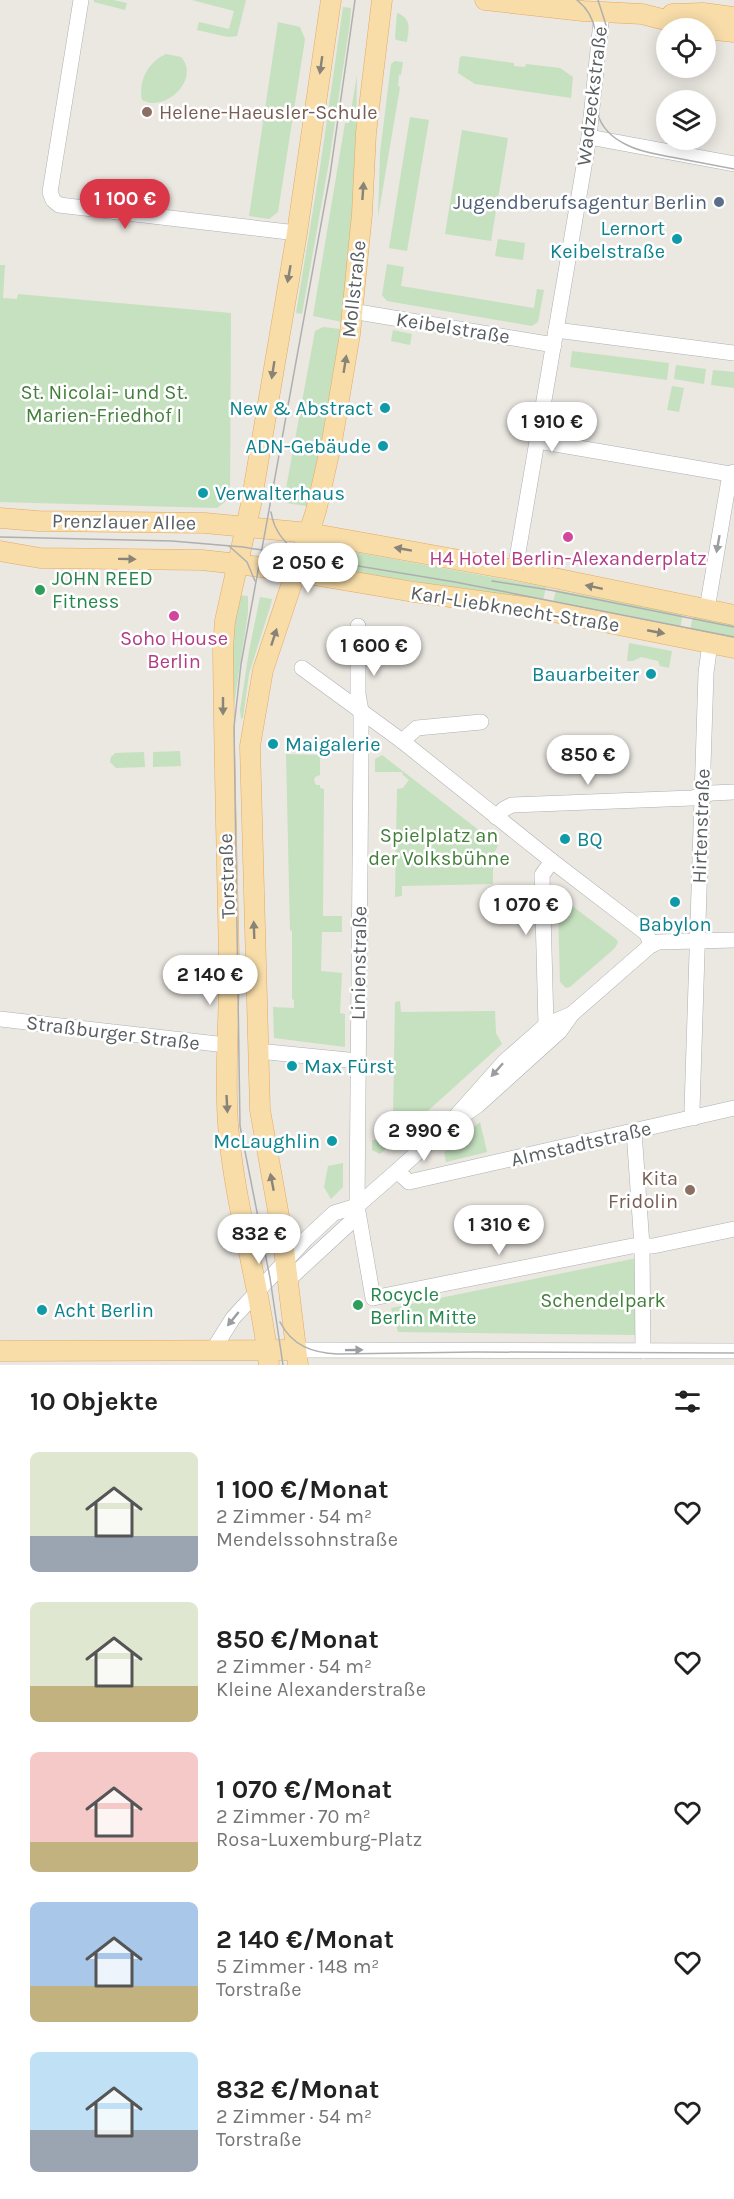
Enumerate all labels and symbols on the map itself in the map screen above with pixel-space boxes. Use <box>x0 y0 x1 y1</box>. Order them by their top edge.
street label: Wadzeckstraße <box>572 25 612 167</box>
one-way arrow <box>317 56 326 75</box>
place label: Helene-Haeusler-Schule <box>159 101 378 124</box>
marker: Helene-Haeusler-Schule <box>140 105 154 119</box>
pin: 1 100 € <box>70 179 180 230</box>
one-way arrow <box>359 181 368 200</box>
place label: Jugendberufsagentur Berlin <box>453 191 707 214</box>
marker: Jugendberufsagentur Berlin <box>712 195 726 209</box>
place label: Lernort Keibelstraße <box>550 217 665 263</box>
marker: Lernort Keibelstraße <box>670 232 684 246</box>
street label: Mollstraße <box>337 239 371 339</box>
one-way arrow <box>285 265 294 284</box>
street label: Keibelstraße <box>394 308 512 348</box>
one-way arrow <box>341 355 350 374</box>
one-way arrow <box>268 361 277 380</box>
park label: St. Nicolai- und St. Marien-Friedhof I <box>20 381 188 427</box>
place label: New & Abstract <box>229 397 373 420</box>
marker: New & Abstract <box>378 401 392 415</box>
pin: 1 910 € <box>497 402 607 453</box>
place label: ADN-Gebäude <box>245 435 371 458</box>
marker: ADN-Gebäude <box>376 439 390 453</box>
place label: Verwalterhaus <box>215 482 345 505</box>
marker: Verwalterhaus <box>196 486 210 500</box>
street label: Prenzlauer Allee <box>52 509 196 535</box>
marker: H4 Hotel Berlin-Alexanderplatz <box>561 530 575 544</box>
one-way arrow <box>714 535 723 554</box>
pin: 2 050 € <box>253 543 363 594</box>
one-way arrow <box>394 545 413 554</box>
place label: H4 Hotel Berlin-Alexanderplatz <box>429 547 707 570</box>
one-way arrow <box>118 554 137 564</box>
place label: JOHN REED Fitness <box>52 567 153 613</box>
street label: Karl-Liebknecht-Straße <box>409 581 621 637</box>
one-way arrow <box>585 582 604 591</box>
marker: JOHN REED Fitness <box>33 583 47 597</box>
marker: Soho House Berlin <box>167 609 181 623</box>
pin: 1 600 € <box>319 626 429 677</box>
place label: Soho House Berlin <box>120 627 228 673</box>
one-way arrow <box>269 628 279 646</box>
one-way arrow <box>647 628 666 637</box>
place label: Bauarbeiter <box>532 663 640 686</box>
marker: Bauarbeiter <box>644 667 658 681</box>
one-way arrow <box>218 697 228 716</box>
place label: Maigalerie <box>285 733 381 756</box>
pin: 850 € <box>546 735 630 786</box>
marker: Maigalerie <box>266 737 280 751</box>
street label: Hirtenstraße <box>687 768 715 884</box>
park label: Spielplatz an der Volksbühne <box>368 824 510 870</box>
place label: BQ <box>577 828 602 851</box>
marker: BQ <box>558 832 572 846</box>
street label: Torstraße <box>214 833 240 919</box>
pin: 1 070 € <box>471 885 581 936</box>
marker: Babylon <box>668 895 682 909</box>
street label: Linienstraße <box>347 906 371 1020</box>
place label: Babylon <box>638 913 712 936</box>
one-way arrow <box>250 920 259 939</box>
pin: 2 140 € <box>155 955 265 1006</box>
street label: Straßburger Straße <box>25 1011 201 1055</box>
place label: Max Fürst <box>304 1055 395 1078</box>
marker: Max Fürst <box>285 1059 299 1073</box>
one-way arrow <box>490 1062 504 1077</box>
one-way arrow <box>222 1094 231 1113</box>
pin: 2 990 € <box>369 1111 479 1162</box>
street label: Almstadtstraße <box>509 1117 653 1171</box>
place label: McLaughlin <box>213 1130 320 1153</box>
marker: McLaughlin <box>325 1134 339 1148</box>
place label: Kita Fridolin <box>608 1167 678 1213</box>
one-way arrow <box>267 1172 276 1191</box>
marker: Kita Fridolin <box>683 1183 697 1197</box>
pin: 1 310 € <box>444 1205 554 1256</box>
pin: 832 € <box>217 1214 301 1265</box>
place label: Rocycle Berlin Mitte <box>370 1283 477 1329</box>
park label: Schendelpark <box>540 1289 666 1312</box>
marker: Rocycle Berlin Mitte <box>351 1298 365 1312</box>
place label: Acht Berlin <box>54 1299 154 1322</box>
marker: Acht Berlin <box>35 1303 49 1317</box>
one-way arrow <box>227 1311 240 1327</box>
one-way arrow <box>344 1345 363 1355</box>

